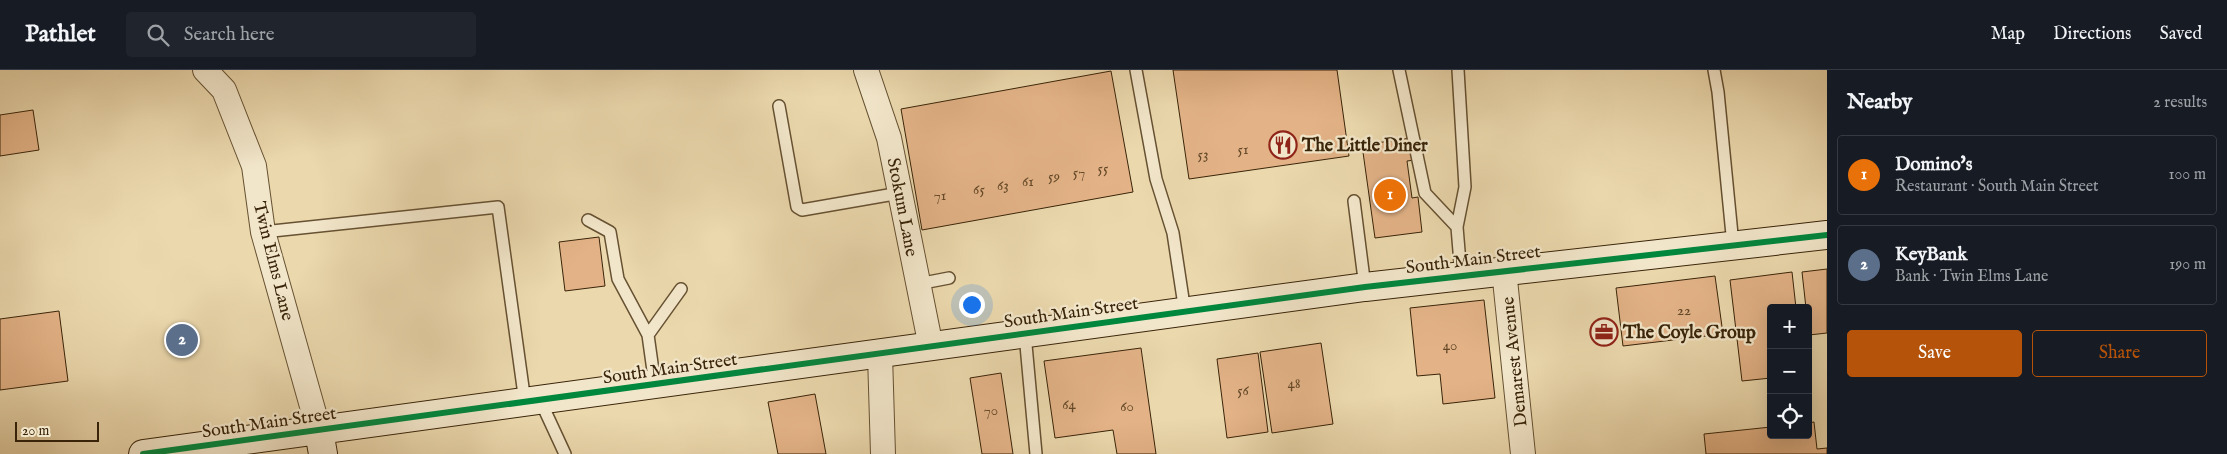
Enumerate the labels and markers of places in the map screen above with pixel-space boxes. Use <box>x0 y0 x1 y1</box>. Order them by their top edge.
restaurant icon: The Little Diner <box>1268 130 1298 160</box>
place label: The Little Diner <box>1301 135 1428 158</box>
pin: 1 <box>1374 176 1406 214</box>
office icon: The Coyle Group <box>1589 317 1619 347</box>
pin: 2 <box>166 321 198 359</box>
place label: The Coyle Group <box>1622 322 1756 345</box>

